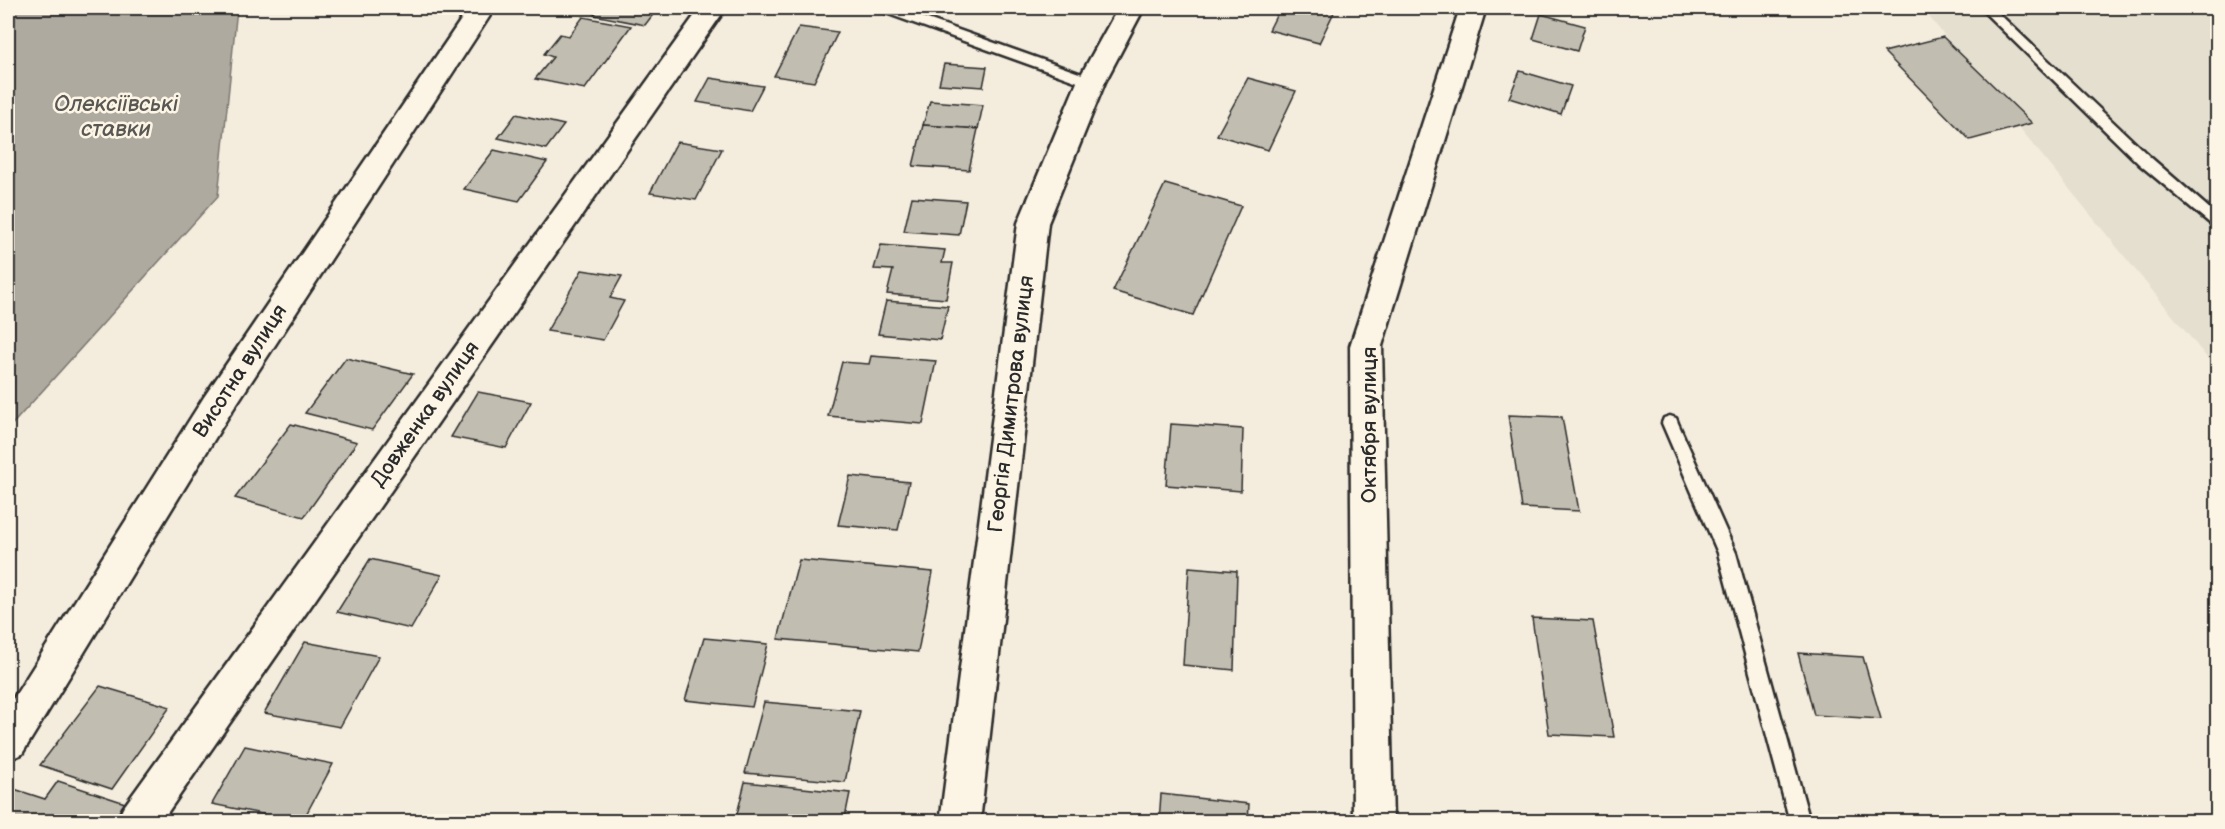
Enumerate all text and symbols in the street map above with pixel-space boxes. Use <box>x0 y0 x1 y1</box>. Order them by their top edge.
water label: Олексіївські ставки <box>54 91 179 143</box>
street label: Георгія Димитрова вулиця <box>983 274 1039 534</box>
street label: Висотна вулиця <box>188 300 292 442</box>
street label: Довженка вулиця <box>365 336 485 492</box>
street label: Октября вулиця <box>1357 347 1382 503</box>

